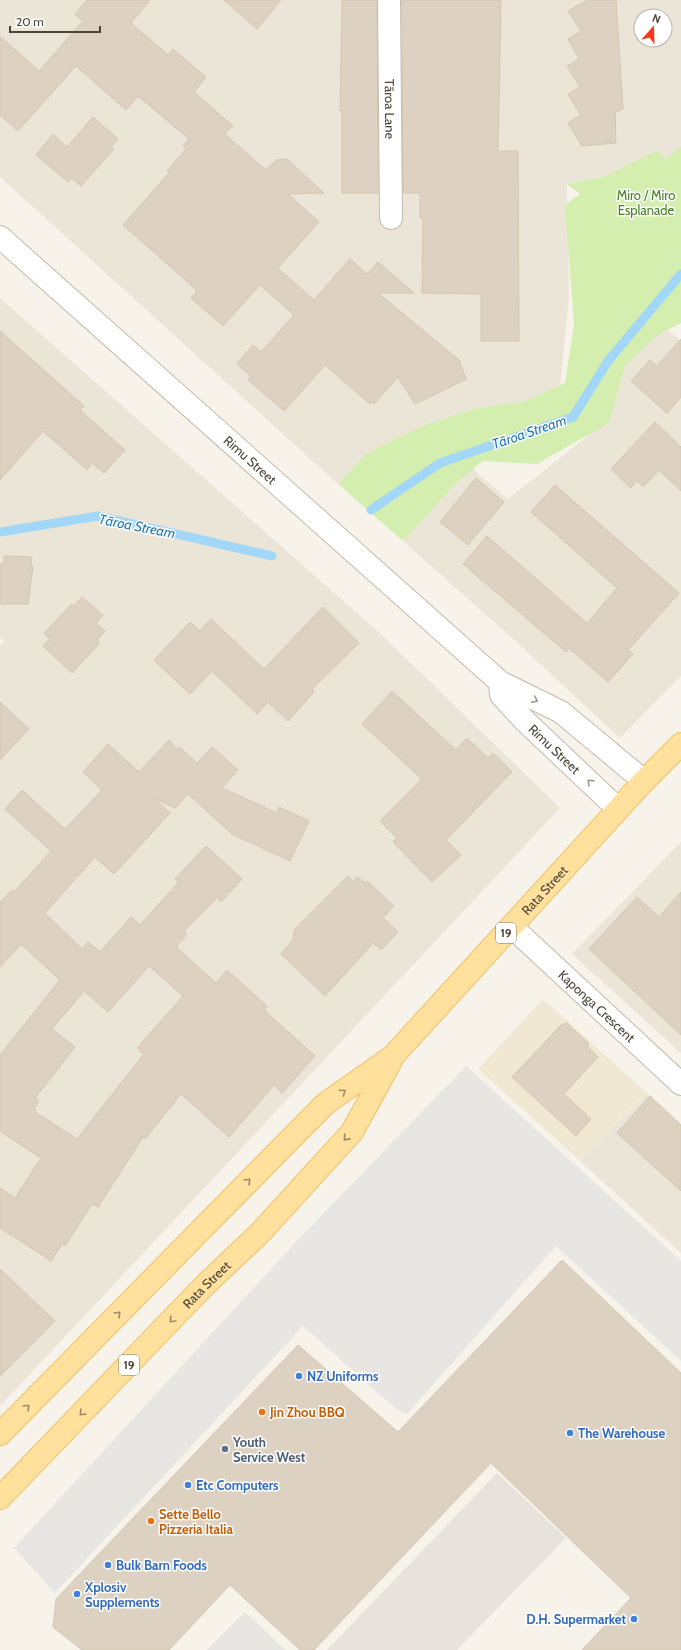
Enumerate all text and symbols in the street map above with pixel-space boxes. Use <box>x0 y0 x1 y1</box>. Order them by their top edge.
scale bar <box>10 8 100 34</box>
north arrow <box>633 8 673 48</box>
text: N <box>650 11 662 27</box>
text: 20 m <box>16 14 44 29</box>
street label: Tāroa Lane <box>382 79 398 140</box>
park label: Miro / Miro Esplanade <box>617 187 675 218</box>
water label: Tāroa Stream <box>489 411 569 453</box>
street label: Rimu Street <box>221 432 280 488</box>
water label: Tāroa Stream <box>97 510 177 542</box>
one-way arrow <box>530 695 538 703</box>
street label: Rimu Street <box>525 721 584 778</box>
one-way arrow <box>587 779 595 787</box>
street label: Rata Street <box>518 862 571 918</box>
road number: 19 <box>496 923 516 943</box>
street label: Kaponga Crescent <box>555 966 639 1046</box>
one-way arrow <box>338 1090 345 1097</box>
one-way arrow <box>343 1133 351 1141</box>
one-way arrow <box>243 1178 251 1186</box>
street label: Rata Street <box>179 1257 234 1311</box>
one-way arrow <box>113 1311 121 1319</box>
one-way arrow <box>169 1315 177 1323</box>
road number: 19 <box>119 1355 139 1375</box>
place label: NZ Uniforms <box>307 1368 379 1384</box>
marker: NZ Uniforms <box>294 1371 304 1381</box>
one-way arrow <box>22 1404 30 1412</box>
place label: Jin Zhou BBQ <box>269 1404 345 1420</box>
marker: Jin Zhou BBQ <box>257 1407 267 1417</box>
one-way arrow <box>79 1408 87 1416</box>
place label: The Warehouse <box>578 1425 666 1441</box>
marker: The Warehouse <box>565 1428 575 1438</box>
place label: Youth Service West <box>232 1434 306 1465</box>
marker: Youth Service West <box>220 1444 230 1454</box>
place label: Etc Computers <box>196 1477 279 1493</box>
marker: Etc Computers <box>183 1480 193 1490</box>
place label: Sette Bello Pizzeria Italia <box>159 1506 233 1537</box>
marker: Sette Bello Pizzeria Italia <box>146 1516 156 1526</box>
place label: Bulk Barn Foods <box>116 1557 208 1573</box>
marker: Bulk Barn Foods <box>103 1560 113 1570</box>
place label: Xplosiv Supplements <box>84 1579 160 1610</box>
marker: Xplosiv Supplements <box>72 1589 82 1599</box>
place label: D.H. Supermarket <box>526 1611 627 1627</box>
marker: D.H. Supermarket <box>629 1614 639 1624</box>

